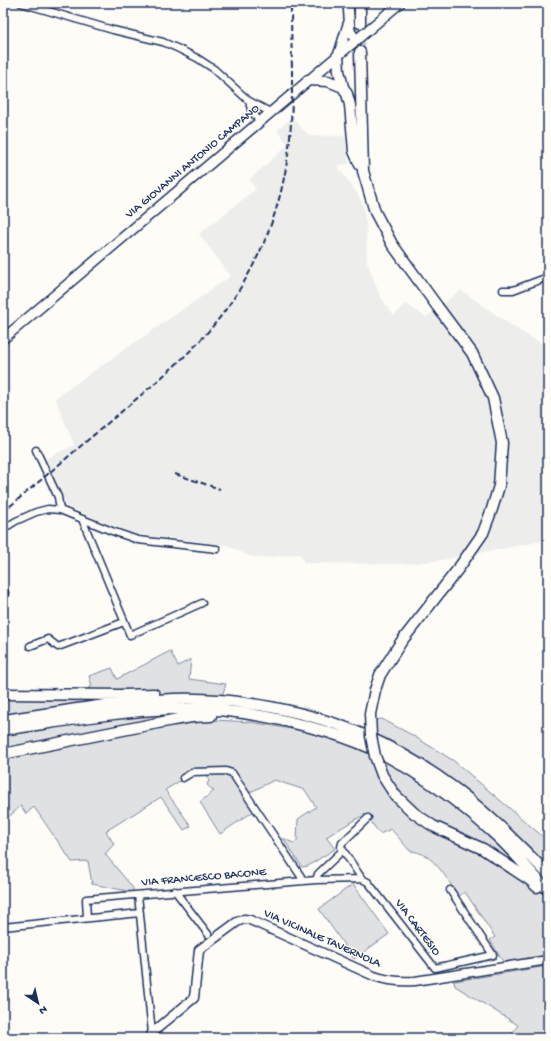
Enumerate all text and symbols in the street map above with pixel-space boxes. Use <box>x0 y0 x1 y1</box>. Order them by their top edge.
street label: VIA GIOVANNI ANTONIO CAMPANO <box>122 102 263 223</box>
street label: VIA FRANCESCO BACONE <box>140 866 267 891</box>
street label: VIA CARTESIO <box>391 896 443 959</box>
street label: VIA VICINALE TAVERNOLA <box>260 906 384 972</box>
north arrow <box>18 983 58 1023</box>
text: N <box>36 1003 49 1017</box>

